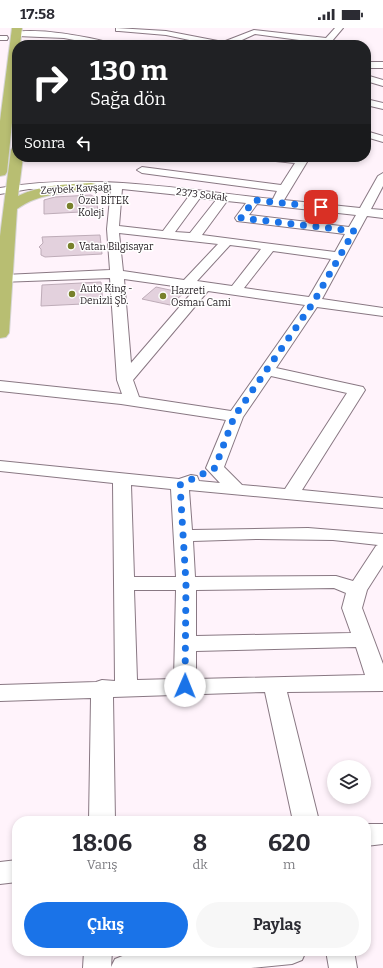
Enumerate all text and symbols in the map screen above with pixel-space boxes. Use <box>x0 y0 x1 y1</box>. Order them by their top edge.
text: 17:58 <box>20 5 55 23</box>
text: 130 m <box>90 54 168 87</box>
icon: right <box>24 56 76 108</box>
text: Sağa dön <box>90 88 166 110</box>
icon: left <box>73 132 95 154</box>
text: Sonra <box>24 134 65 152</box>
street label: Zeybek Kavşağı <box>40 180 112 197</box>
street label: 2373 Sokak <box>175 186 229 204</box>
pin <box>304 190 338 224</box>
place label: Özel BİTEK Koleji <box>78 193 129 219</box>
icon: arrive <box>310 196 332 218</box>
marker: Özel BİTEK Koleji <box>65 201 75 211</box>
marker: Vatan Bilgisayar <box>66 241 76 251</box>
place label: Vatan Bilgisayar <box>79 241 154 253</box>
place label: Auto King - Denizli Şb. <box>80 283 133 307</box>
place label: Hazreti Osman Cami <box>171 285 231 309</box>
marker: Auto King - Denizli Şb. <box>67 289 77 299</box>
marker: Hazreti Osman Cami <box>158 291 168 301</box>
position arrow <box>164 665 206 707</box>
map controls <box>327 760 371 804</box>
button: layers <box>327 760 371 804</box>
text: 18:06 <box>72 829 132 857</box>
text: 8 <box>193 829 207 857</box>
text: 620 <box>268 829 311 857</box>
text: Varış <box>87 857 118 872</box>
text: dk <box>193 857 208 872</box>
text: m <box>283 857 295 872</box>
button: Çıkış <box>24 902 188 948</box>
button: Paylaş <box>196 902 359 948</box>

